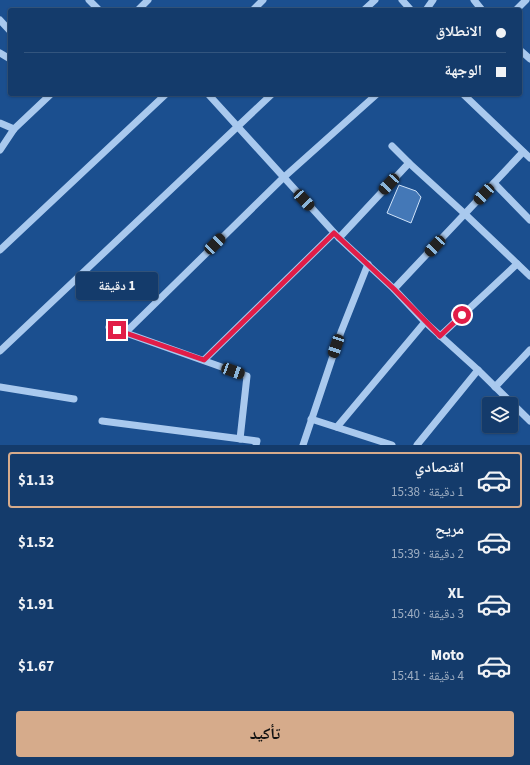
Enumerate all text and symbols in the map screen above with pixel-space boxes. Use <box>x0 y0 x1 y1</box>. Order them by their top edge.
text: الانطلاق <box>436 21 482 42</box>
text: الوجهة <box>444 60 482 81</box>
car <box>376 171 402 197</box>
car <box>471 181 497 207</box>
car <box>291 187 317 213</box>
car <box>202 231 228 257</box>
car <box>422 233 448 259</box>
callout: 1 دقيقة <box>76 272 158 300</box>
text: 1 دقيقة <box>99 277 135 295</box>
route start <box>453 306 471 324</box>
route end <box>108 321 126 339</box>
car <box>326 333 346 359</box>
car <box>220 361 246 381</box>
map controls <box>482 397 518 433</box>
button: layers <box>482 397 518 433</box>
text: اقتصادي <box>415 457 464 478</box>
icon: car <box>476 462 512 498</box>
text: $1.13 <box>18 470 54 491</box>
text: 1 دقيقة · 15:38 <box>391 483 464 501</box>
text: مريح <box>435 519 464 540</box>
icon: car <box>476 524 512 560</box>
text: $1.52 <box>18 532 54 553</box>
text: 2 دقيقة · 15:39 <box>391 545 464 563</box>
text: XL <box>448 583 464 604</box>
icon: car <box>476 586 512 622</box>
text: $1.91 <box>18 594 54 615</box>
text: 3 دقيقة · 15:40 <box>391 605 464 623</box>
text: Moto <box>431 645 464 666</box>
icon: car <box>476 648 512 684</box>
text: $1.67 <box>18 656 54 677</box>
text: 4 دقيقة · 15:41 <box>391 667 464 685</box>
button: تأكيد <box>16 711 514 757</box>

